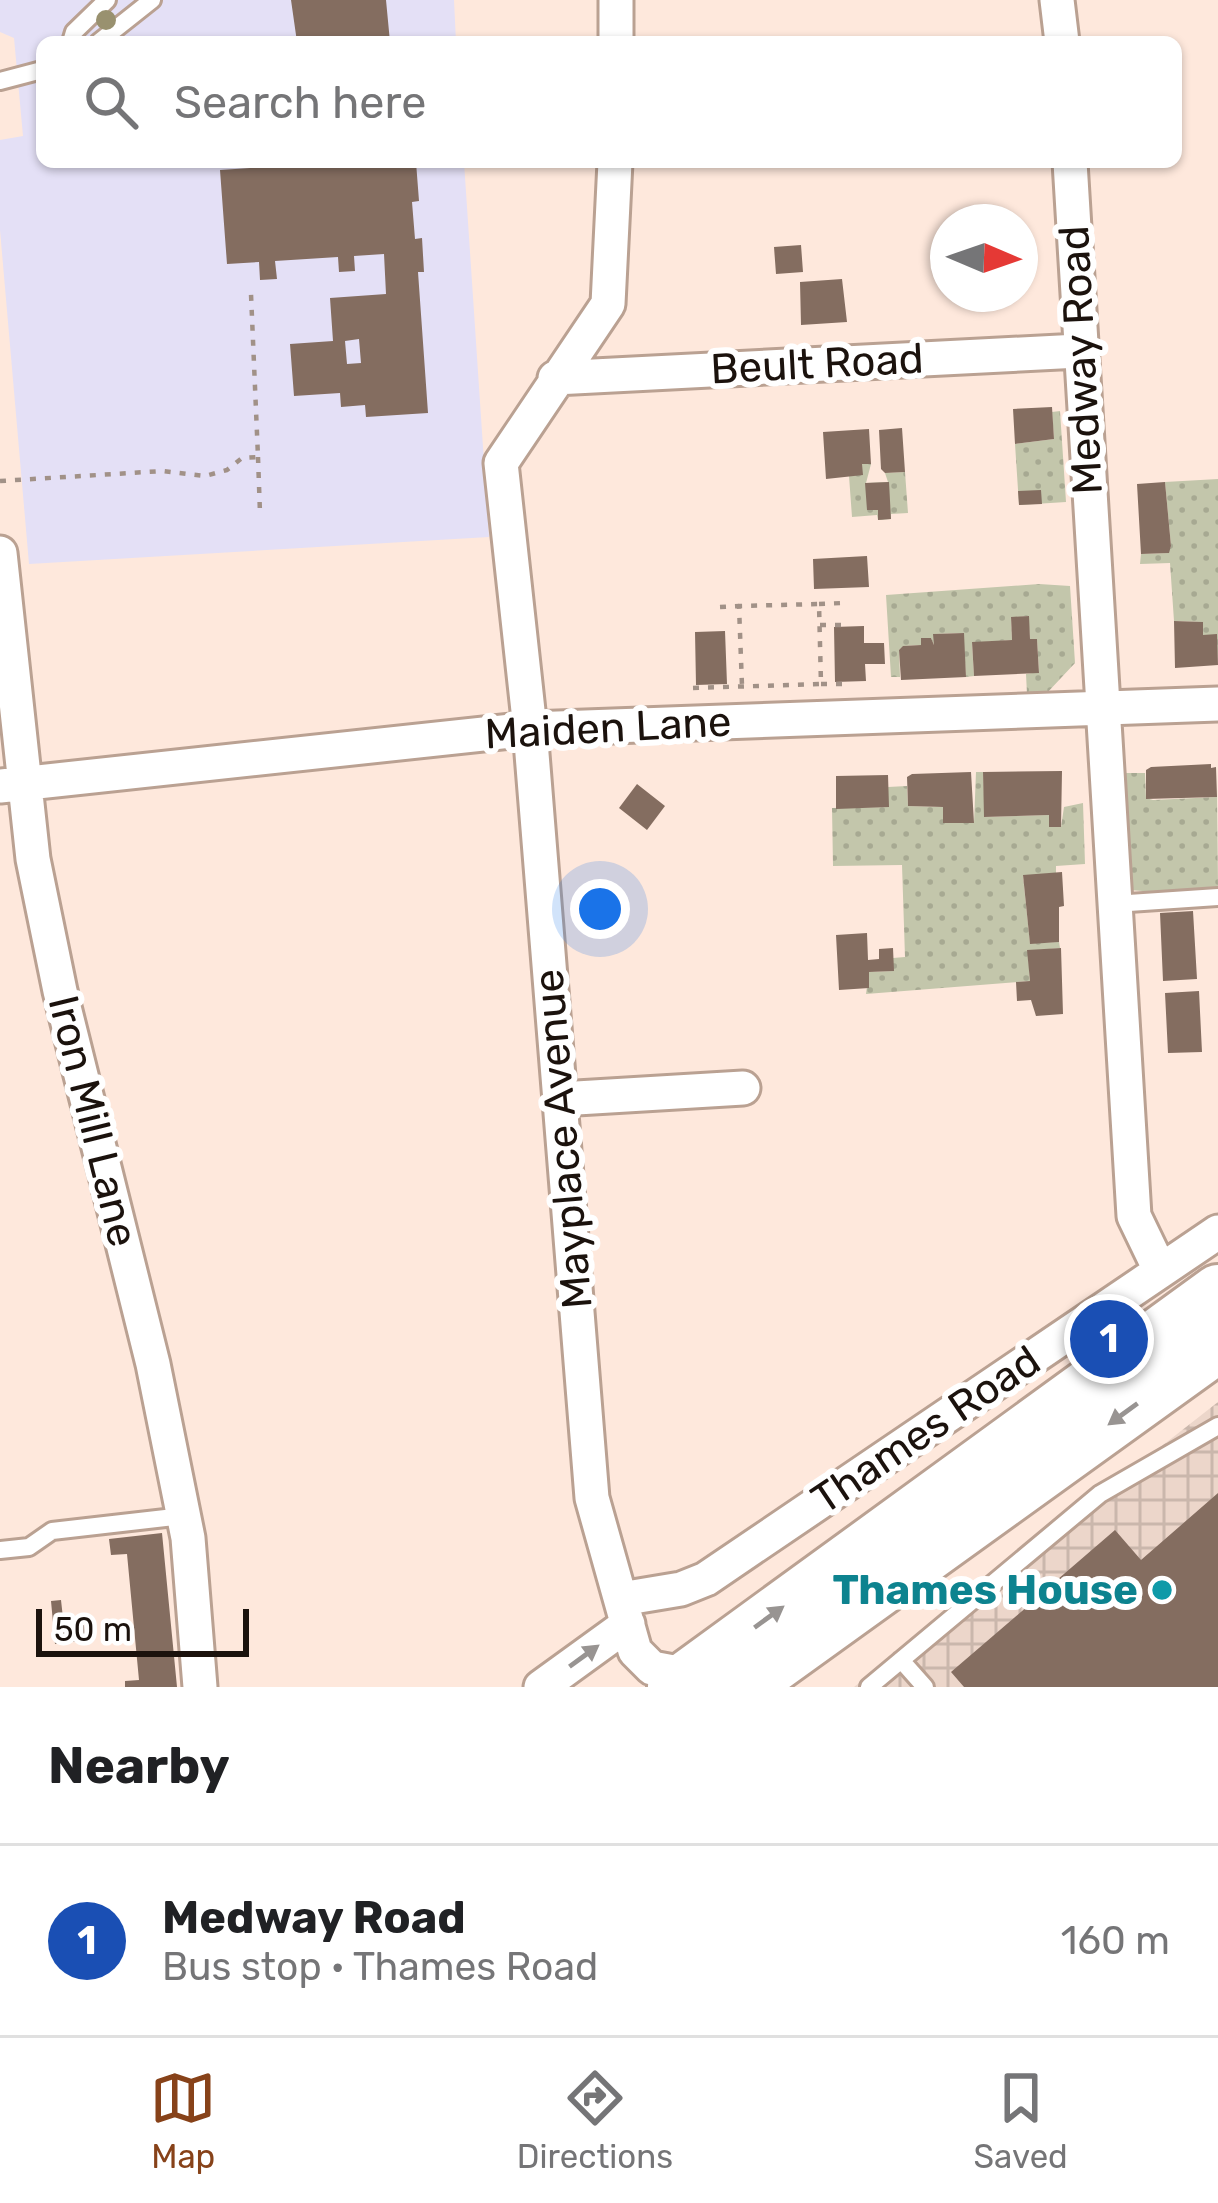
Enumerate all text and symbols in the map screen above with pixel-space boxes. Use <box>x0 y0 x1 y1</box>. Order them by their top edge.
search box <box>36 36 1182 168</box>
icon: search <box>78 69 144 135</box>
text: Search here <box>174 76 426 129</box>
north arrow <box>930 204 1038 312</box>
street label: Medway Road <box>1049 224 1113 496</box>
street label: Beult Road <box>709 333 925 395</box>
street label: Maiden Lane <box>483 697 733 759</box>
your location <box>570 879 630 939</box>
street label: Mayplace Avenue <box>523 967 603 1311</box>
street label: Iron Mill Lane <box>38 990 148 1252</box>
pin: 1 <box>1070 1294 1148 1384</box>
street label: Thames Road <box>802 1335 1050 1525</box>
one-way arrow <box>1108 1402 1139 1426</box>
place label: Thames House <box>832 1565 1138 1615</box>
marker: Thames House <box>1149 1577 1175 1603</box>
scale bar <box>36 1603 249 1656</box>
one-way arrow <box>753 1606 785 1630</box>
text: 50 m <box>54 1610 132 1649</box>
one-way arrow <box>568 1644 600 1668</box>
text: Nearby <box>48 1735 230 1796</box>
text: Medway Road <box>162 1891 466 1944</box>
text: 1 <box>77 1918 97 1964</box>
text: 160 m <box>1061 1918 1170 1964</box>
text: Bus stop · Thames Road <box>162 1944 598 1990</box>
tab: Map <box>150 2065 216 2176</box>
tab: Directions <box>517 2065 673 2176</box>
tab: Saved <box>974 2065 1068 2176</box>

